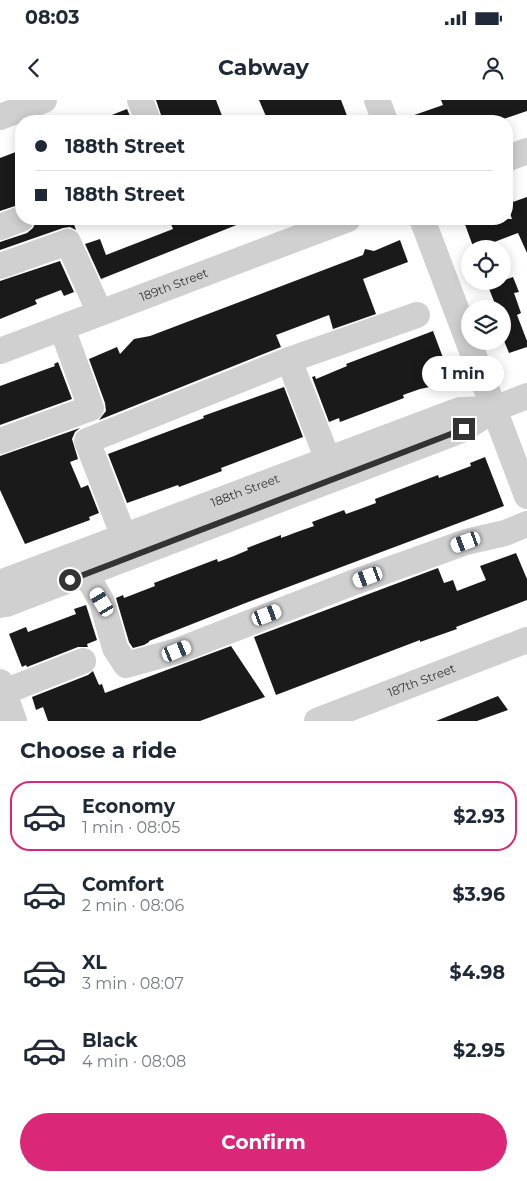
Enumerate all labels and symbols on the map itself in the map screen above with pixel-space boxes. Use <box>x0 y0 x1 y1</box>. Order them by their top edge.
street label: 189th Street <box>137 265 210 304</box>
callout: 1 min <box>423 356 505 392</box>
route end <box>453 418 475 440</box>
street label: 188th Street <box>209 471 282 510</box>
car <box>449 530 482 554</box>
car <box>351 565 384 589</box>
route start <box>59 569 81 591</box>
car <box>87 585 116 619</box>
car <box>250 603 283 627</box>
car <box>160 638 193 664</box>
street label: 187th Street <box>385 660 457 700</box>

